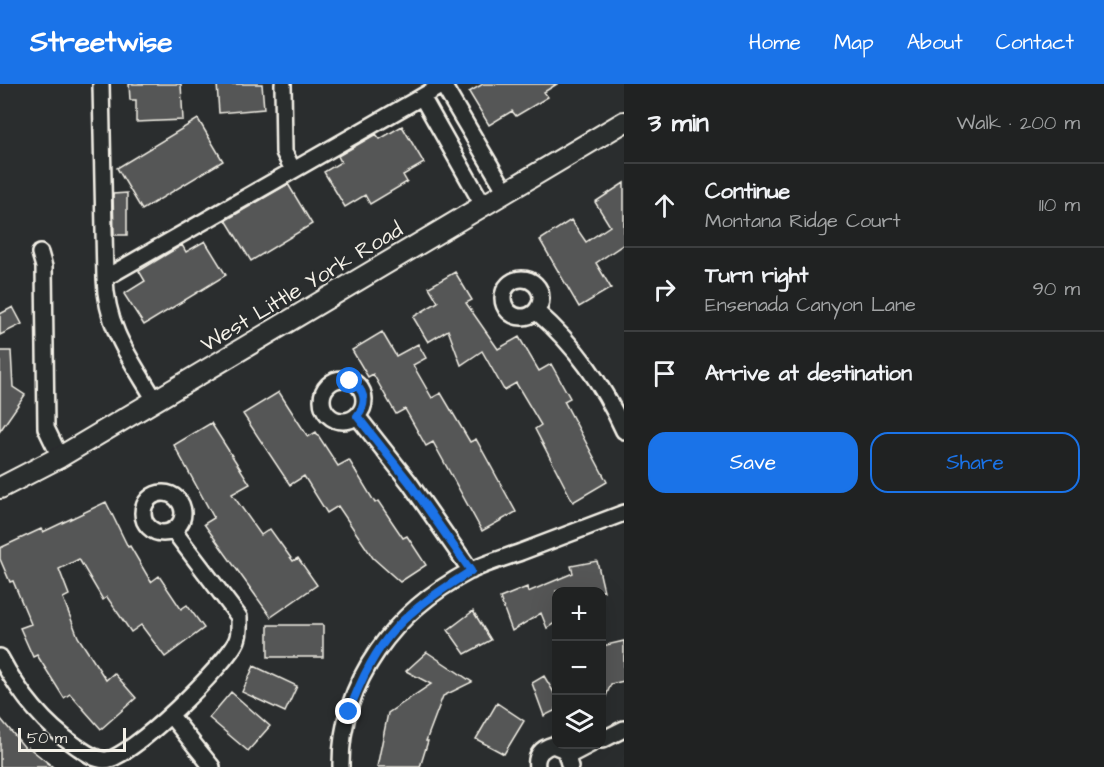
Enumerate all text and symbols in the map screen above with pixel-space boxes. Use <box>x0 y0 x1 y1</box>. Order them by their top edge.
text: Streetwise <box>30 23 172 62</box>
text: Home <box>749 28 801 57</box>
text: Map <box>834 28 874 57</box>
text: About <box>907 28 963 57</box>
text: Contact <box>996 28 1074 57</box>
text: 3 min <box>648 105 709 141</box>
text: Walk · 200 m <box>957 109 1080 137</box>
text: Continue <box>705 176 790 207</box>
icon: ahead <box>648 189 681 222</box>
text: 110 m <box>1039 191 1080 219</box>
text: Montana Ridge Court <box>705 207 901 235</box>
street label: West Little York Road <box>195 215 409 360</box>
text: Turn right <box>705 260 808 291</box>
icon: right <box>648 273 681 306</box>
text: 90 m <box>1032 275 1080 303</box>
text: Ensenada Canyon Lane <box>705 291 916 319</box>
icon: arrive <box>648 357 681 390</box>
text: Arrive at destination <box>705 358 912 389</box>
route start <box>336 367 362 393</box>
button: Save <box>648 432 858 493</box>
button: Share <box>870 432 1080 493</box>
map controls <box>552 587 606 749</box>
button: + <box>552 587 606 641</box>
button: − <box>552 641 606 695</box>
button: layers <box>552 695 606 749</box>
route end <box>335 698 361 724</box>
scale bar <box>18 725 126 752</box>
text: 50 m <box>27 727 67 749</box>

